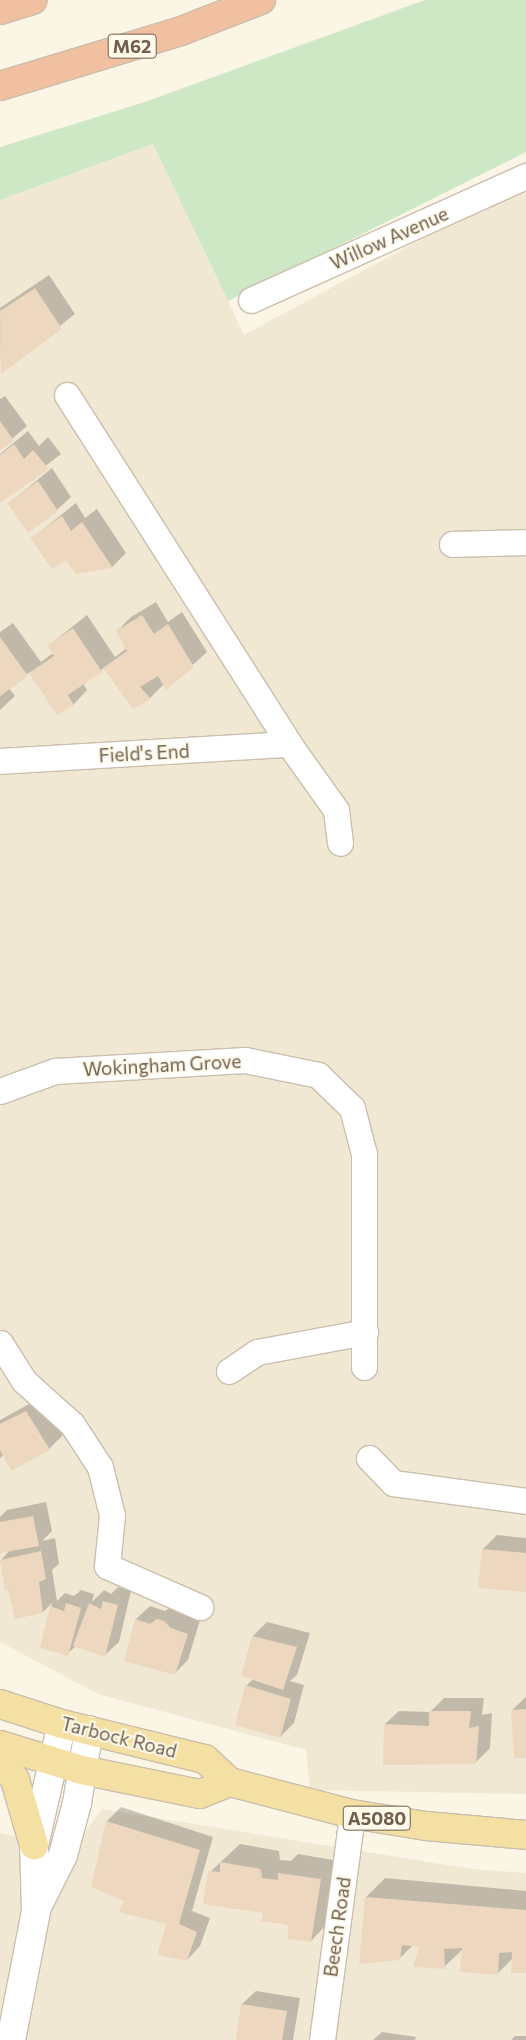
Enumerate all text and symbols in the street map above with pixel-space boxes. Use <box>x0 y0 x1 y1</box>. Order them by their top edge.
road number: M62 <box>107 30 157 61</box>
street label: Willow Avenue <box>326 202 452 274</box>
street label: Field's End <box>98 739 190 767</box>
street label: Wokingham Grove <box>82 1049 242 1081</box>
street label: Tarbock Road <box>59 1712 179 1762</box>
road number: A5080 <box>342 1802 412 1834</box>
street label: Beech Road <box>319 1876 355 1978</box>

